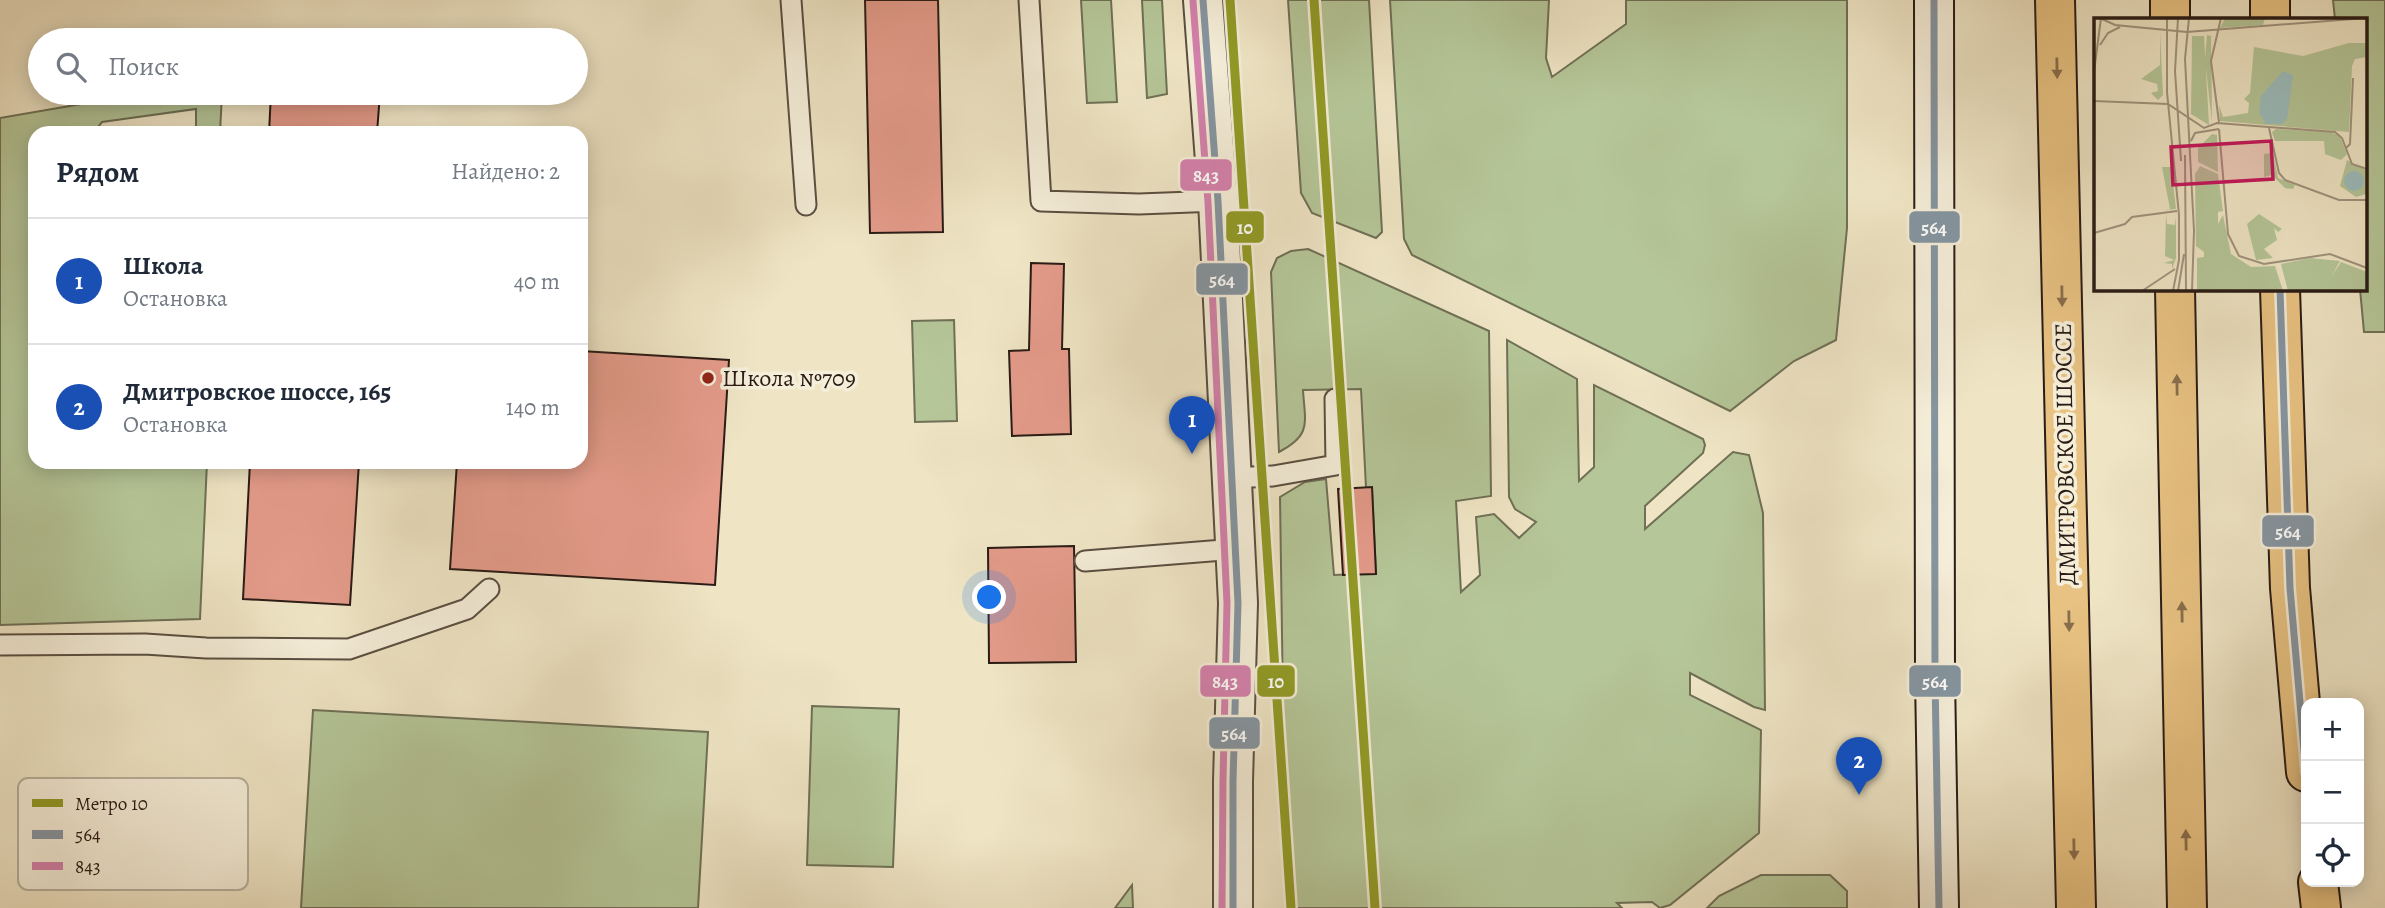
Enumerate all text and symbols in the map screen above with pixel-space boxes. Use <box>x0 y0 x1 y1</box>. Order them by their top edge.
inset map <box>2094 18 2368 290</box>
search box <box>28 28 588 105</box>
icon: search <box>52 48 90 86</box>
text: Поиск <box>108 49 179 84</box>
one-way arrow <box>2051 57 2063 79</box>
text: Рядом <box>56 152 139 192</box>
text: Найдено: 2 <box>451 156 560 187</box>
line badge: 843 <box>1179 158 1233 192</box>
text: 843 <box>1193 163 1219 189</box>
line badge: 10 <box>1225 210 1265 244</box>
line badge: 564 <box>1908 210 1961 244</box>
text: 10 <box>1237 215 1254 241</box>
text: 564 <box>1921 215 1947 241</box>
text: Школа <box>123 248 203 283</box>
line badge: 564 <box>1195 262 1249 296</box>
text: 1 <box>75 266 83 297</box>
text: 40 m <box>514 266 560 297</box>
text: 564 <box>1209 267 1235 293</box>
text: Остановка <box>123 283 228 314</box>
one-way arrow <box>2056 285 2068 307</box>
street label: ДМИТРОВСКОЕ ШОССЕ <box>2047 323 2083 585</box>
place label: Школа №709 <box>722 362 856 394</box>
marker: Школа №709 <box>700 370 716 386</box>
text: Дмитровское шоссе, 165 <box>123 374 391 409</box>
one-way arrow <box>2171 374 2183 396</box>
text: 2 <box>73 392 85 423</box>
text: 140 m <box>506 392 560 423</box>
pin: 1 <box>1169 396 1215 454</box>
text: Остановка <box>123 409 228 440</box>
line badge: 564 <box>2261 514 2315 548</box>
text: 564 <box>2275 519 2301 545</box>
your location <box>972 580 1006 614</box>
one-way arrow <box>2176 601 2187 623</box>
one-way arrow <box>2063 610 2075 632</box>
line badge: 843 <box>1199 664 1252 698</box>
line badge: 10 <box>1256 664 1296 698</box>
line badge: 564 <box>1908 664 1962 698</box>
text: 843 <box>1212 669 1238 695</box>
text: 10 <box>1268 669 1285 695</box>
text: 564 <box>1922 669 1948 695</box>
map controls <box>2301 698 2364 887</box>
button: + <box>2301 698 2364 761</box>
line badge: 564 <box>1208 716 1261 750</box>
text: 564 <box>1221 721 1247 747</box>
pin: 2 <box>1836 737 1882 795</box>
button: − <box>2301 761 2364 824</box>
legend <box>18 778 248 890</box>
text: Метро 10 <box>75 791 148 817</box>
text: 564 <box>75 822 101 848</box>
button: locate <box>2301 824 2364 887</box>
one-way arrow <box>2180 829 2192 851</box>
one-way arrow <box>2069 838 2080 860</box>
text: 843 <box>75 854 101 880</box>

